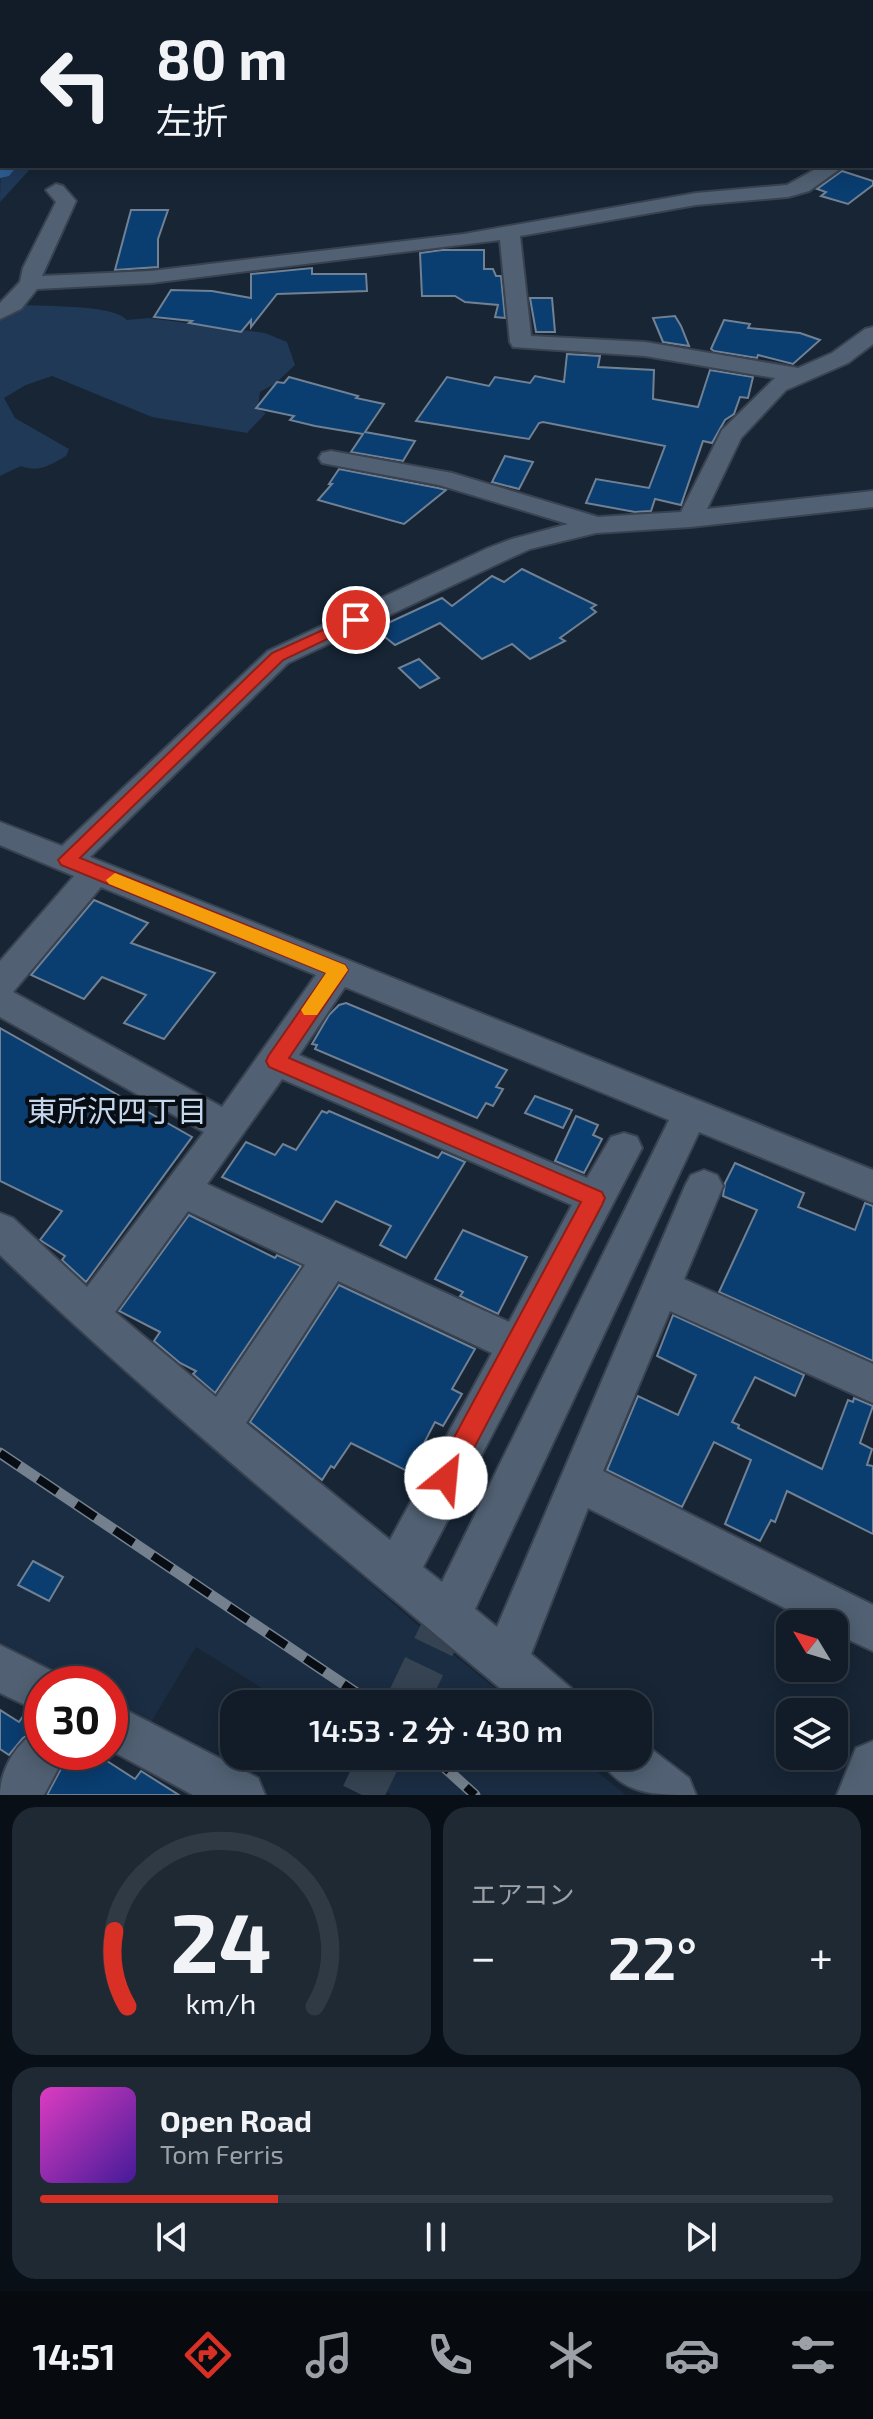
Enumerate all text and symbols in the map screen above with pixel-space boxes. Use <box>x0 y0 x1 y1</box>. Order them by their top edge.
text: 80 m <box>156 24 288 91</box>
icon: left <box>24 32 128 136</box>
text: 左折 <box>156 98 228 141</box>
pin <box>322 586 390 654</box>
icon: arrive <box>334 598 378 642</box>
district label: 東所沢四丁目 <box>27 1092 207 1128</box>
position arrow <box>404 1436 488 1520</box>
north arrow <box>776 1610 848 1682</box>
map controls <box>776 1610 848 1770</box>
speed limit sign: 30 <box>24 1666 128 1770</box>
button: layers <box>776 1698 848 1770</box>
text: 14:53 · 2 分 · 430 m <box>309 1712 563 1748</box>
text: エアコン <box>471 1878 575 1909</box>
text: 24 <box>171 1890 272 1990</box>
text: 22° <box>608 1920 697 1992</box>
text: − <box>471 1929 496 1982</box>
text: + <box>809 1929 833 1982</box>
text: km/h <box>186 1985 257 2020</box>
text: Open Road <box>160 2102 312 2138</box>
text: Tom Ferris <box>160 2138 284 2169</box>
icon: previous <box>150 2215 194 2259</box>
icon: pause <box>414 2215 458 2259</box>
icon: next <box>679 2215 723 2259</box>
icon: directions <box>180 2327 236 2383</box>
icon: music <box>301 2327 357 2383</box>
icon: phone <box>422 2327 478 2383</box>
icon: climate <box>543 2327 599 2383</box>
icon: car <box>664 2327 720 2383</box>
icon: filters <box>785 2327 841 2383</box>
text: 14:51 <box>32 2334 116 2377</box>

